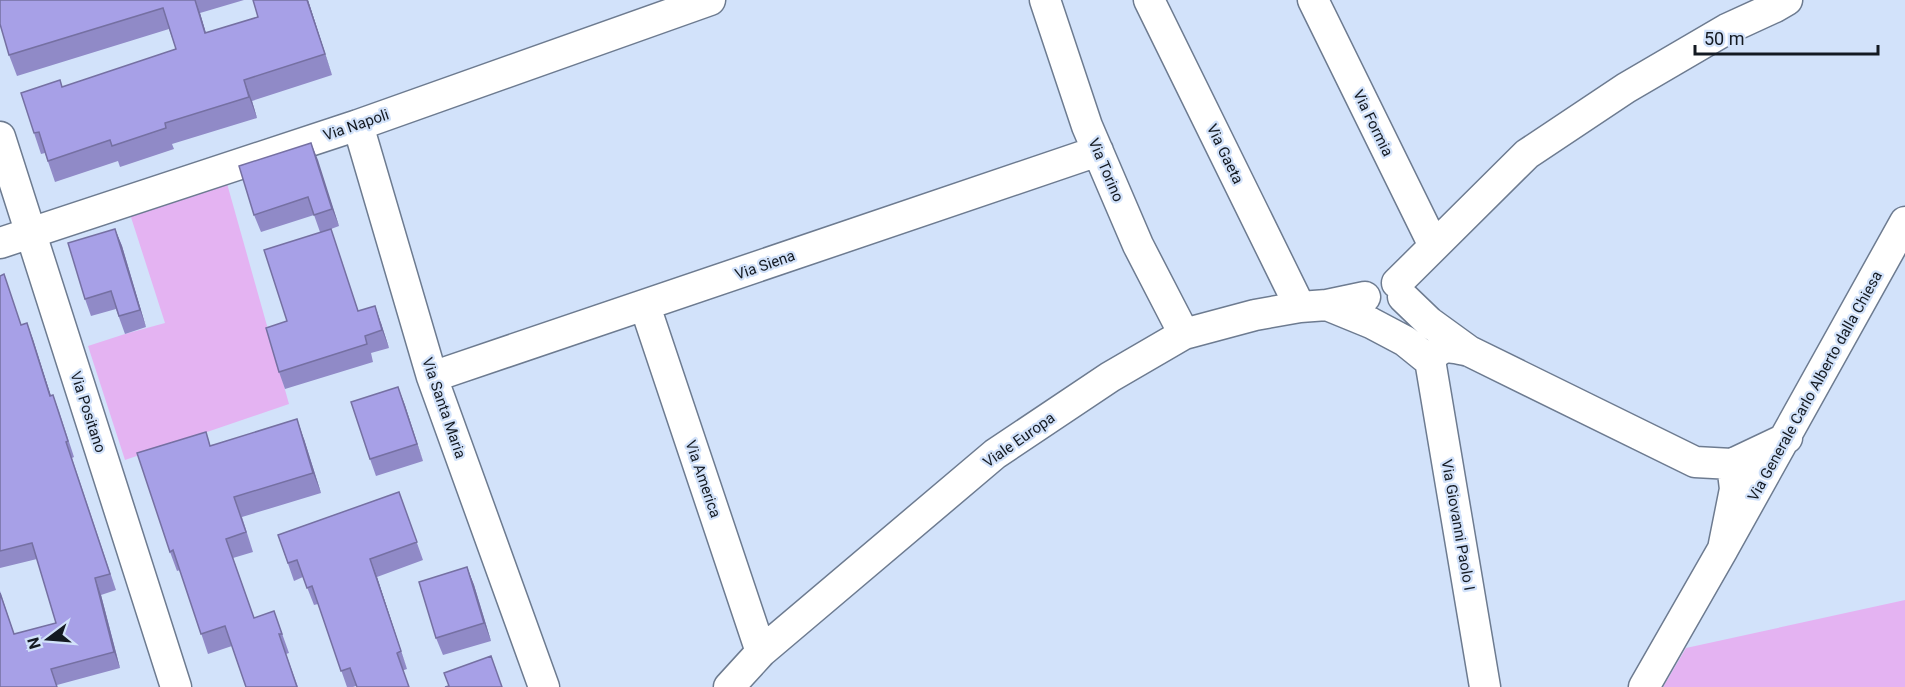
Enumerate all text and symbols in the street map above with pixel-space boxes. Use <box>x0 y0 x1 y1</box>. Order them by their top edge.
scale bar <box>1695 18 1878 56</box>
text: 50 m <box>1704 28 1744 49</box>
street label: Via Formia <box>1349 87 1397 159</box>
street label: Via Napoli <box>321 105 391 145</box>
street label: Via Gaeta <box>1203 121 1247 187</box>
street label: Via Torino <box>1085 136 1127 204</box>
street label: Via Siena <box>733 246 797 284</box>
street label: Via Generale Carlo Alberto dalla Chiesa <box>1744 268 1886 504</box>
street label: Via Santa Maria <box>418 355 470 461</box>
street label: Via Positano <box>66 369 110 455</box>
street label: Viale Europa <box>980 409 1058 471</box>
street label: Via America <box>681 438 725 520</box>
street label: Via Giovanni Paolo I <box>1438 458 1478 592</box>
north arrow <box>18 609 78 669</box>
text: N <box>23 635 45 651</box>

